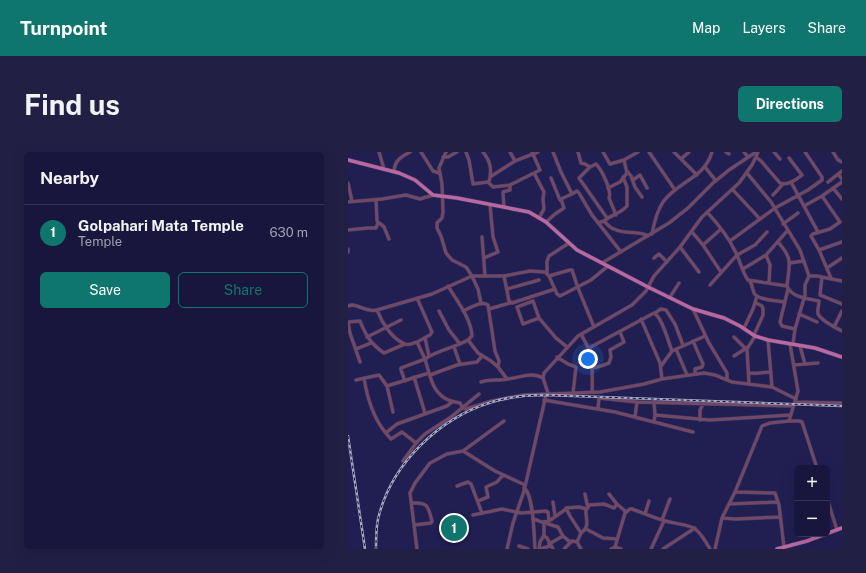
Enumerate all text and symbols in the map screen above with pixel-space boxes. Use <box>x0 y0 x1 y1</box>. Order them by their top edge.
text: Turnpoint <box>20 17 107 39</box>
text: Map <box>692 20 720 36</box>
text: Layers <box>742 20 786 36</box>
text: Share <box>808 20 846 36</box>
button: Directions <box>738 86 842 122</box>
text: Find us <box>24 88 120 121</box>
text: Nearby <box>40 168 99 188</box>
text: Golpahari Mata Temple <box>78 217 244 234</box>
text: 1 <box>50 225 56 240</box>
text: 630 m <box>270 225 308 240</box>
text: Temple <box>78 234 122 249</box>
button: Save <box>40 272 170 308</box>
button: Share <box>178 272 308 308</box>
your location <box>578 349 598 369</box>
map controls <box>794 465 830 537</box>
button: + <box>794 465 830 501</box>
button: − <box>794 501 830 537</box>
pin: 1 <box>441 513 467 543</box>

